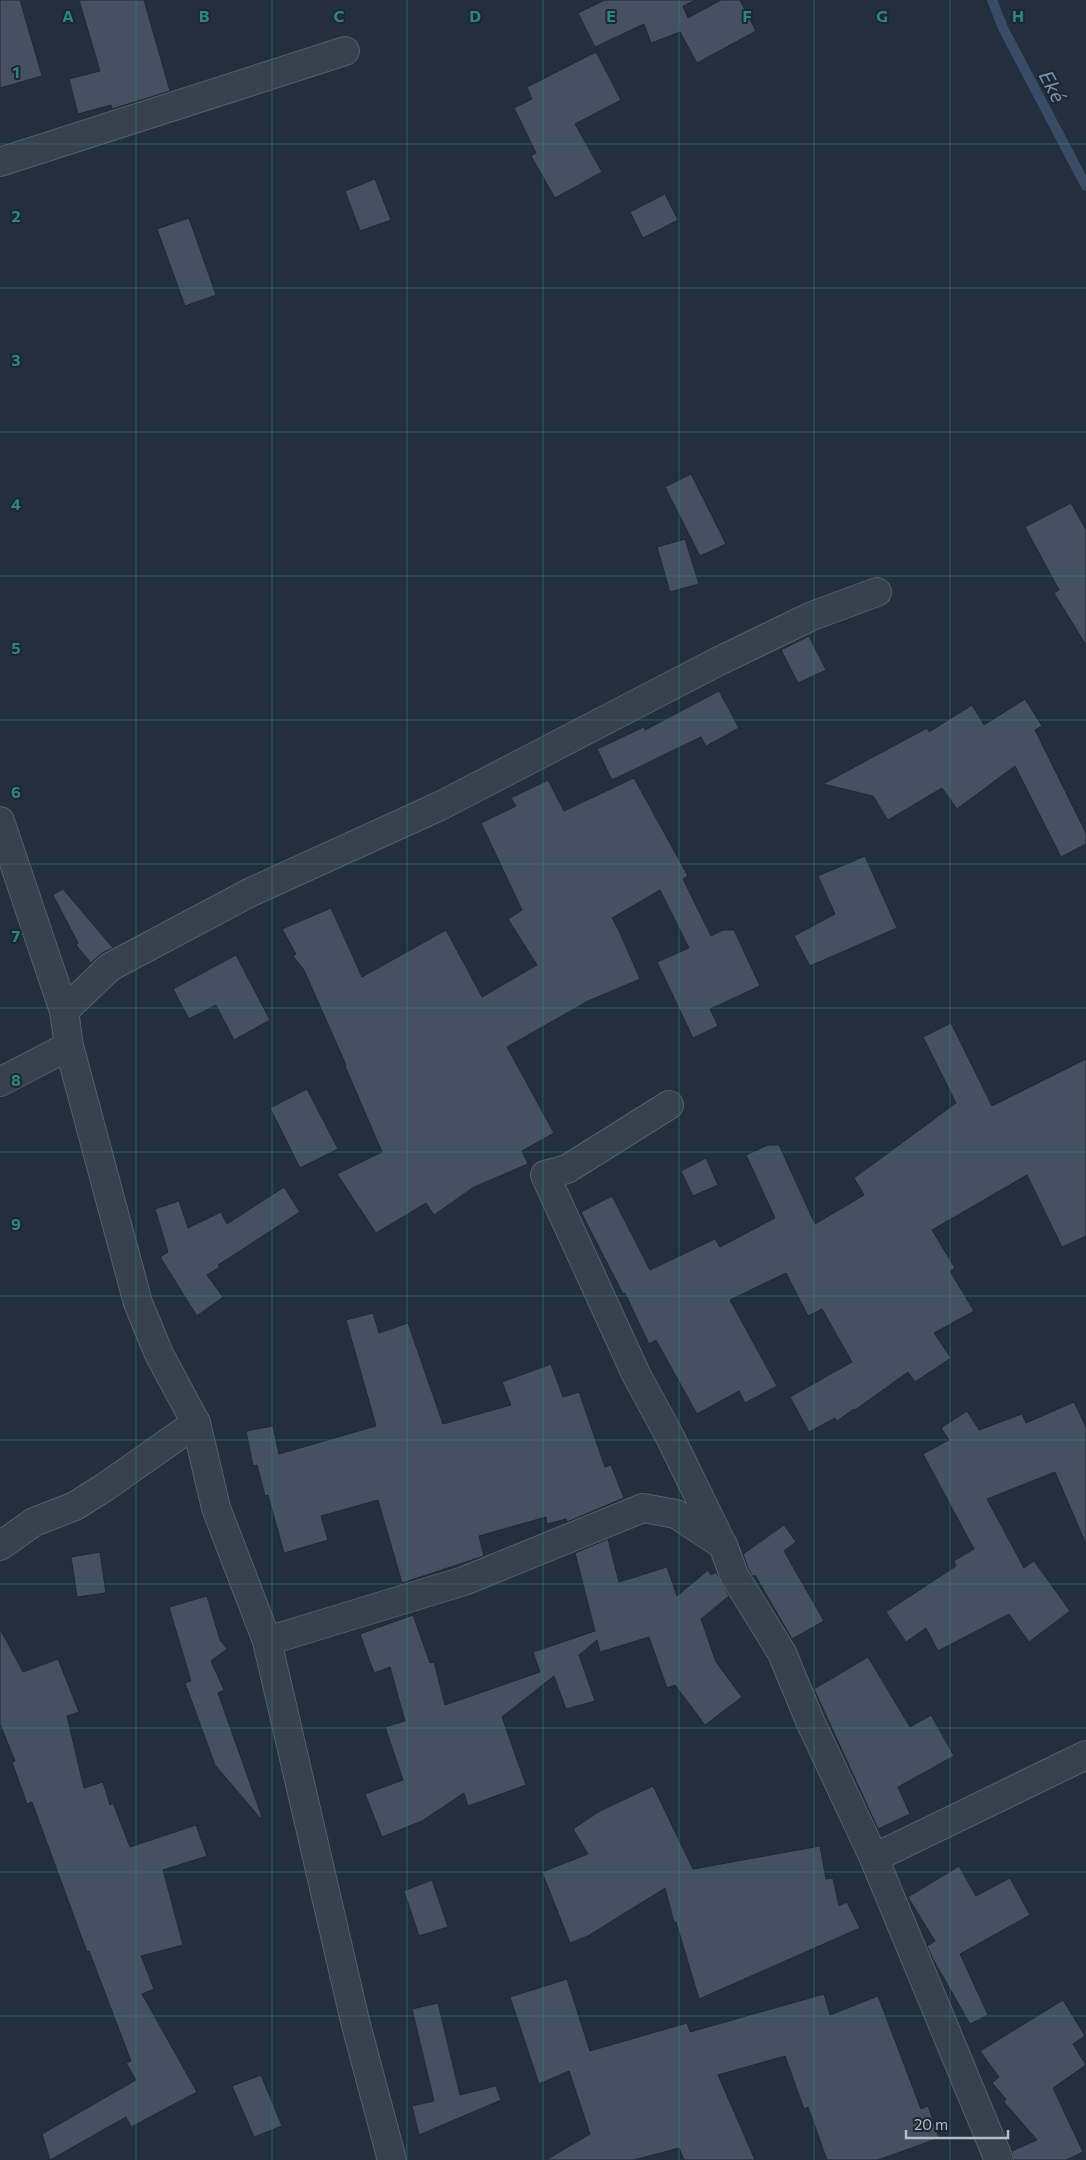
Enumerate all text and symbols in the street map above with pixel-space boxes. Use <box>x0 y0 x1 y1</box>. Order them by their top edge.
text: A <box>62 6 74 25</box>
text: B <box>199 6 210 25</box>
text: C <box>334 6 345 25</box>
text: D <box>469 6 481 25</box>
text: E <box>606 6 616 25</box>
text: F <box>742 6 752 25</box>
text: G <box>876 6 888 25</box>
text: H <box>1012 6 1024 25</box>
text: 1 <box>12 62 20 81</box>
water label: Eké <box>1035 66 1072 107</box>
text: 2 <box>11 206 21 225</box>
text: 3 <box>11 350 21 369</box>
text: 4 <box>11 494 21 513</box>
text: 5 <box>11 638 21 657</box>
text: 6 <box>11 782 21 801</box>
text: 7 <box>12 926 21 945</box>
text: 8 <box>11 1070 21 1089</box>
text: 9 <box>11 1214 21 1233</box>
scale bar <box>906 2108 1008 2140</box>
text: 20 m <box>914 2115 948 2133</box>

